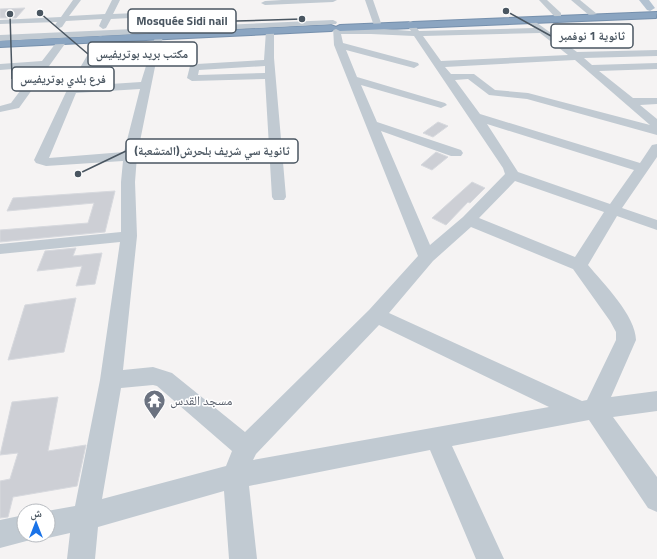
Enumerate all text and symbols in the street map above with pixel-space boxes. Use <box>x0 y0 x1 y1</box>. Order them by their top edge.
callout: Mosquée Sidi nail <box>128 9 236 33</box>
text: Mosquée Sidi nail <box>136 11 228 30</box>
callout: ثانوية 1 نوفمبر <box>551 24 633 48</box>
text: ثانوية 1 نوفمبر <box>558 26 626 45</box>
callout: مكتب بريد بوتريفيس <box>88 42 197 66</box>
text: مكتب بريد بوتريفيس <box>96 44 189 63</box>
callout: فرع بلدي بوتريفيس <box>12 67 114 91</box>
text: فرع بلدي بوتريفيس <box>20 69 106 89</box>
callout: ثانوية سي شريف بلحرش(المتشعبة) <box>126 139 298 163</box>
text: ثانوية سي شريف بلحرش(المتشعبة) <box>134 141 291 161</box>
temple icon: مسجد القدس <box>142 387 168 420</box>
place label: مسجد القدس <box>170 390 233 410</box>
north arrow <box>16 503 56 543</box>
text: ش <box>30 505 42 521</box>

